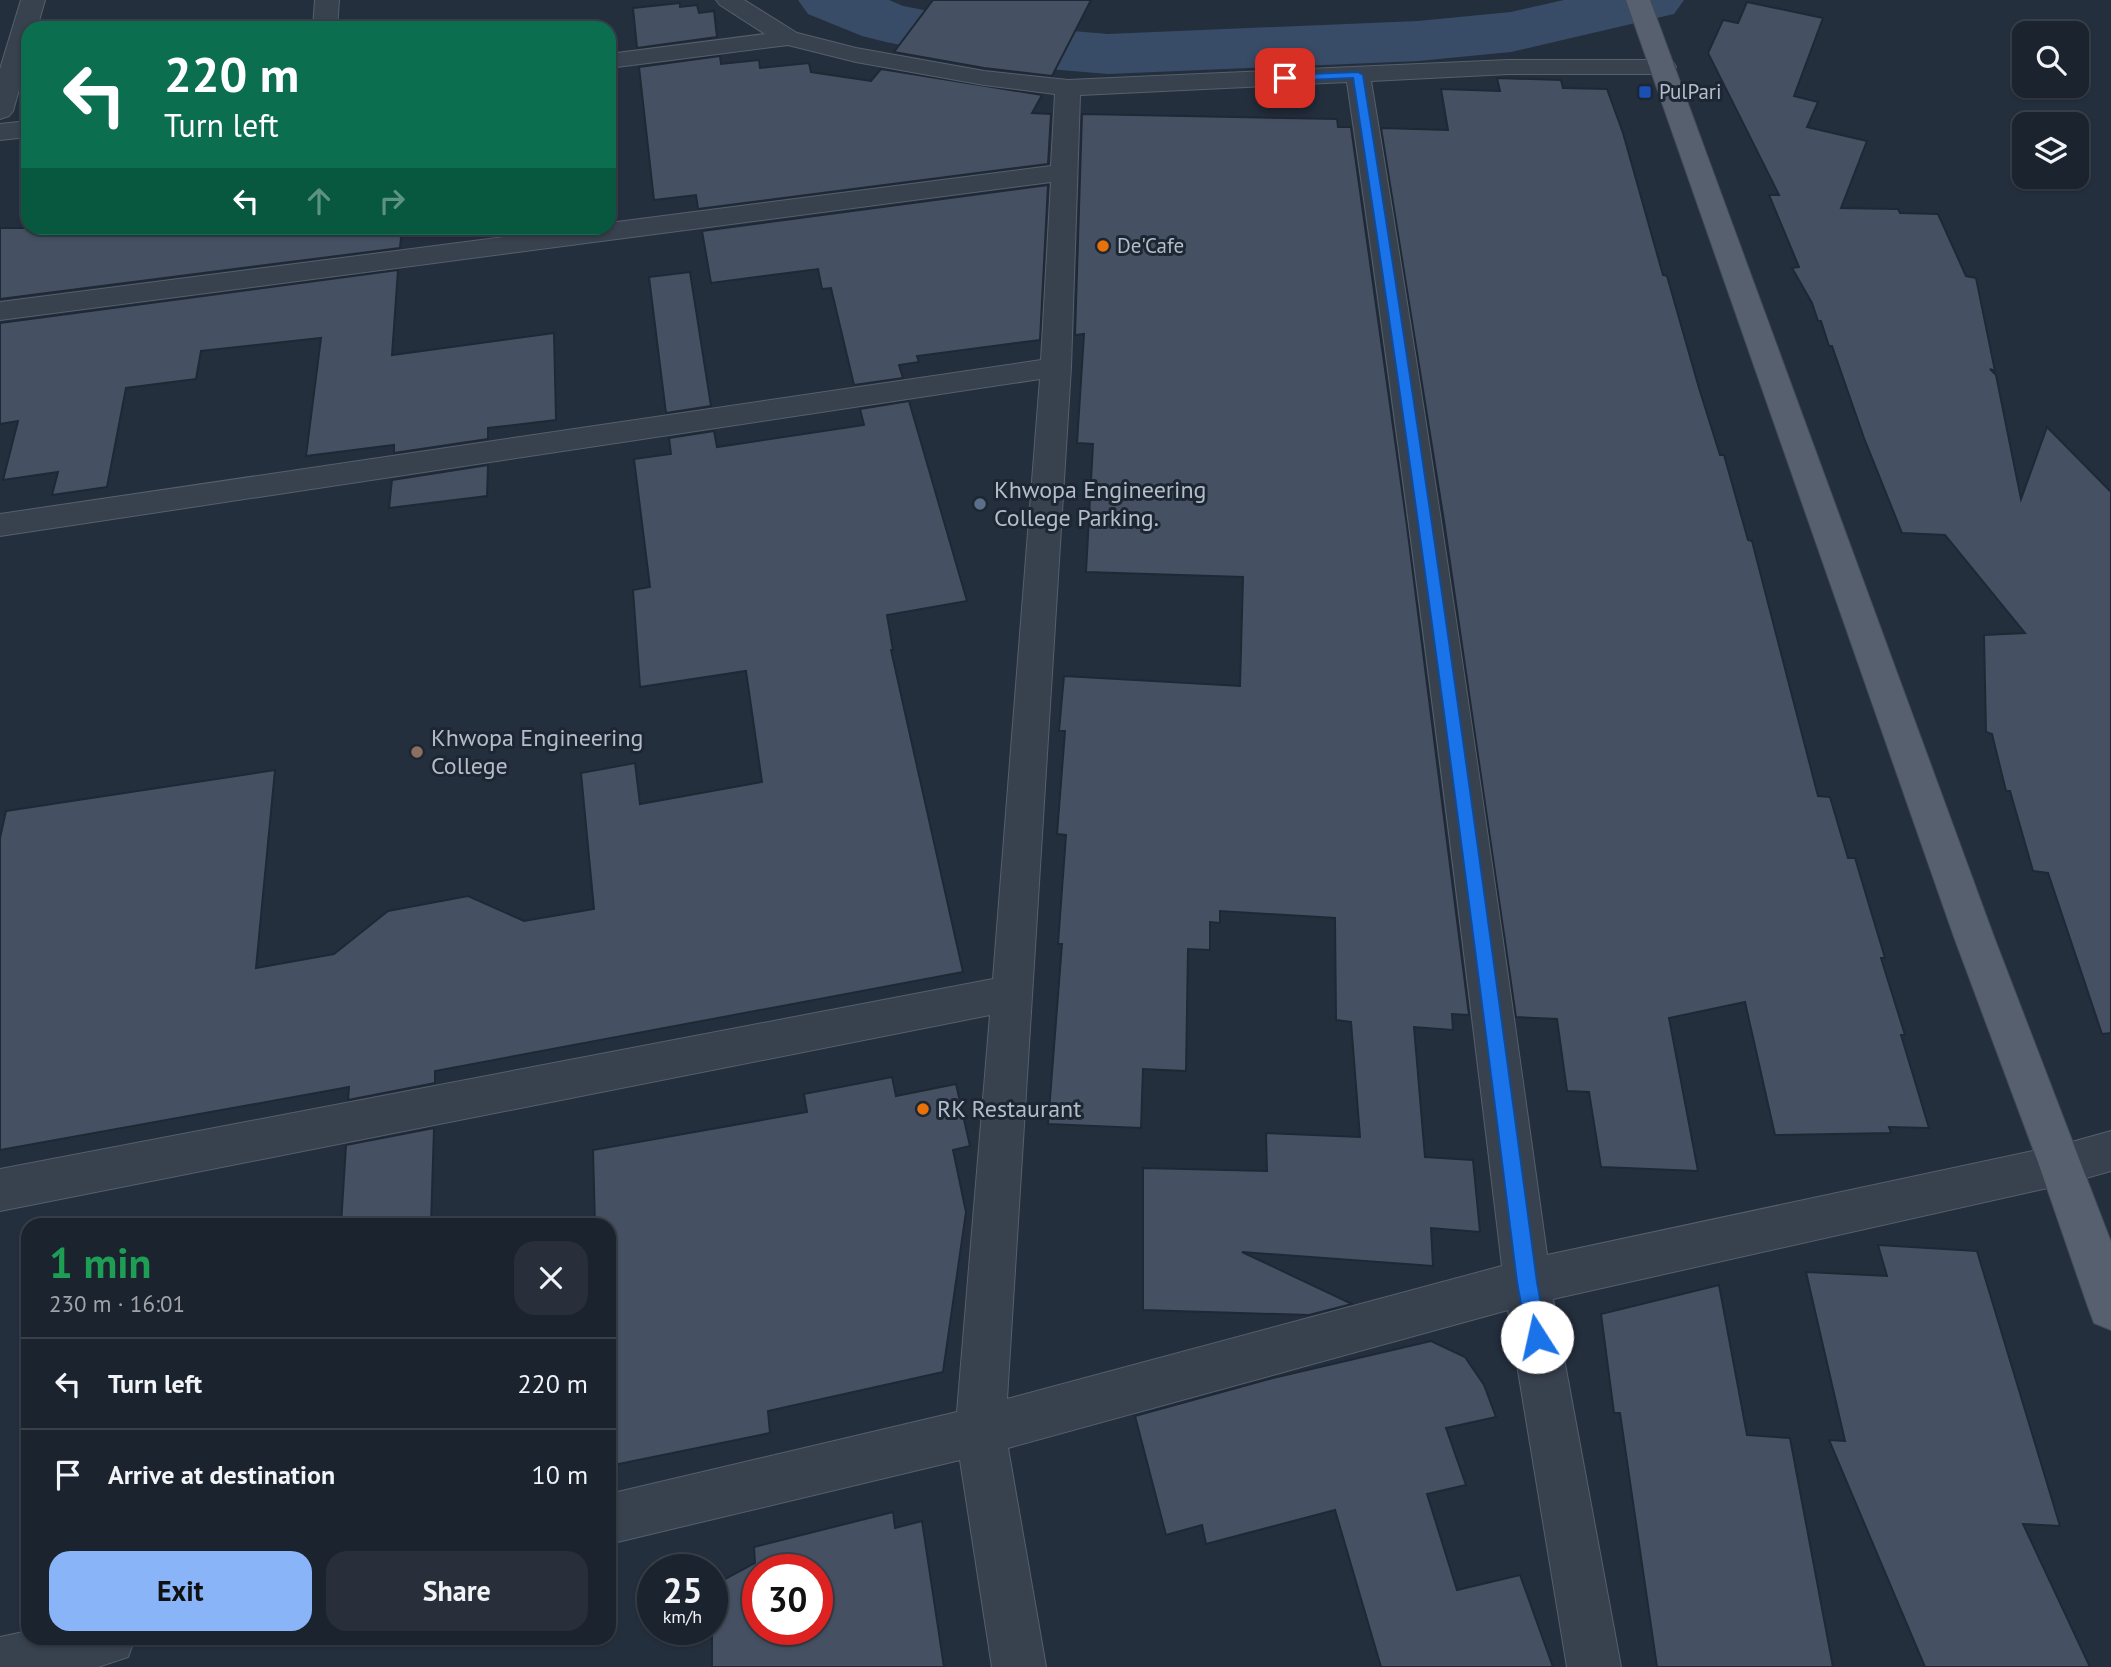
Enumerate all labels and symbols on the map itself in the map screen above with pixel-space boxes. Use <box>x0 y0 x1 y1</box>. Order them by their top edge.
pin <box>1255 48 1315 108</box>
place label: PulPari <box>1659 78 1722 105</box>
marker: PulPari <box>1637 84 1653 100</box>
place label: De'Cafe <box>1117 232 1184 259</box>
marker: De'Cafe <box>1095 238 1111 254</box>
place label: Khwopa Engineering College Parking. <box>994 474 1206 533</box>
marker: Khwopa Engineering College Parking. <box>972 496 988 512</box>
place label: Khwopa Engineering College <box>431 722 643 781</box>
marker: Khwopa Engineering College <box>409 744 425 760</box>
place label: RK Restaurant <box>937 1093 1081 1124</box>
marker: RK Restaurant <box>915 1101 931 1117</box>
position arrow <box>1500 1300 1574 1374</box>
speed limit sign: 30 <box>742 1554 833 1645</box>

